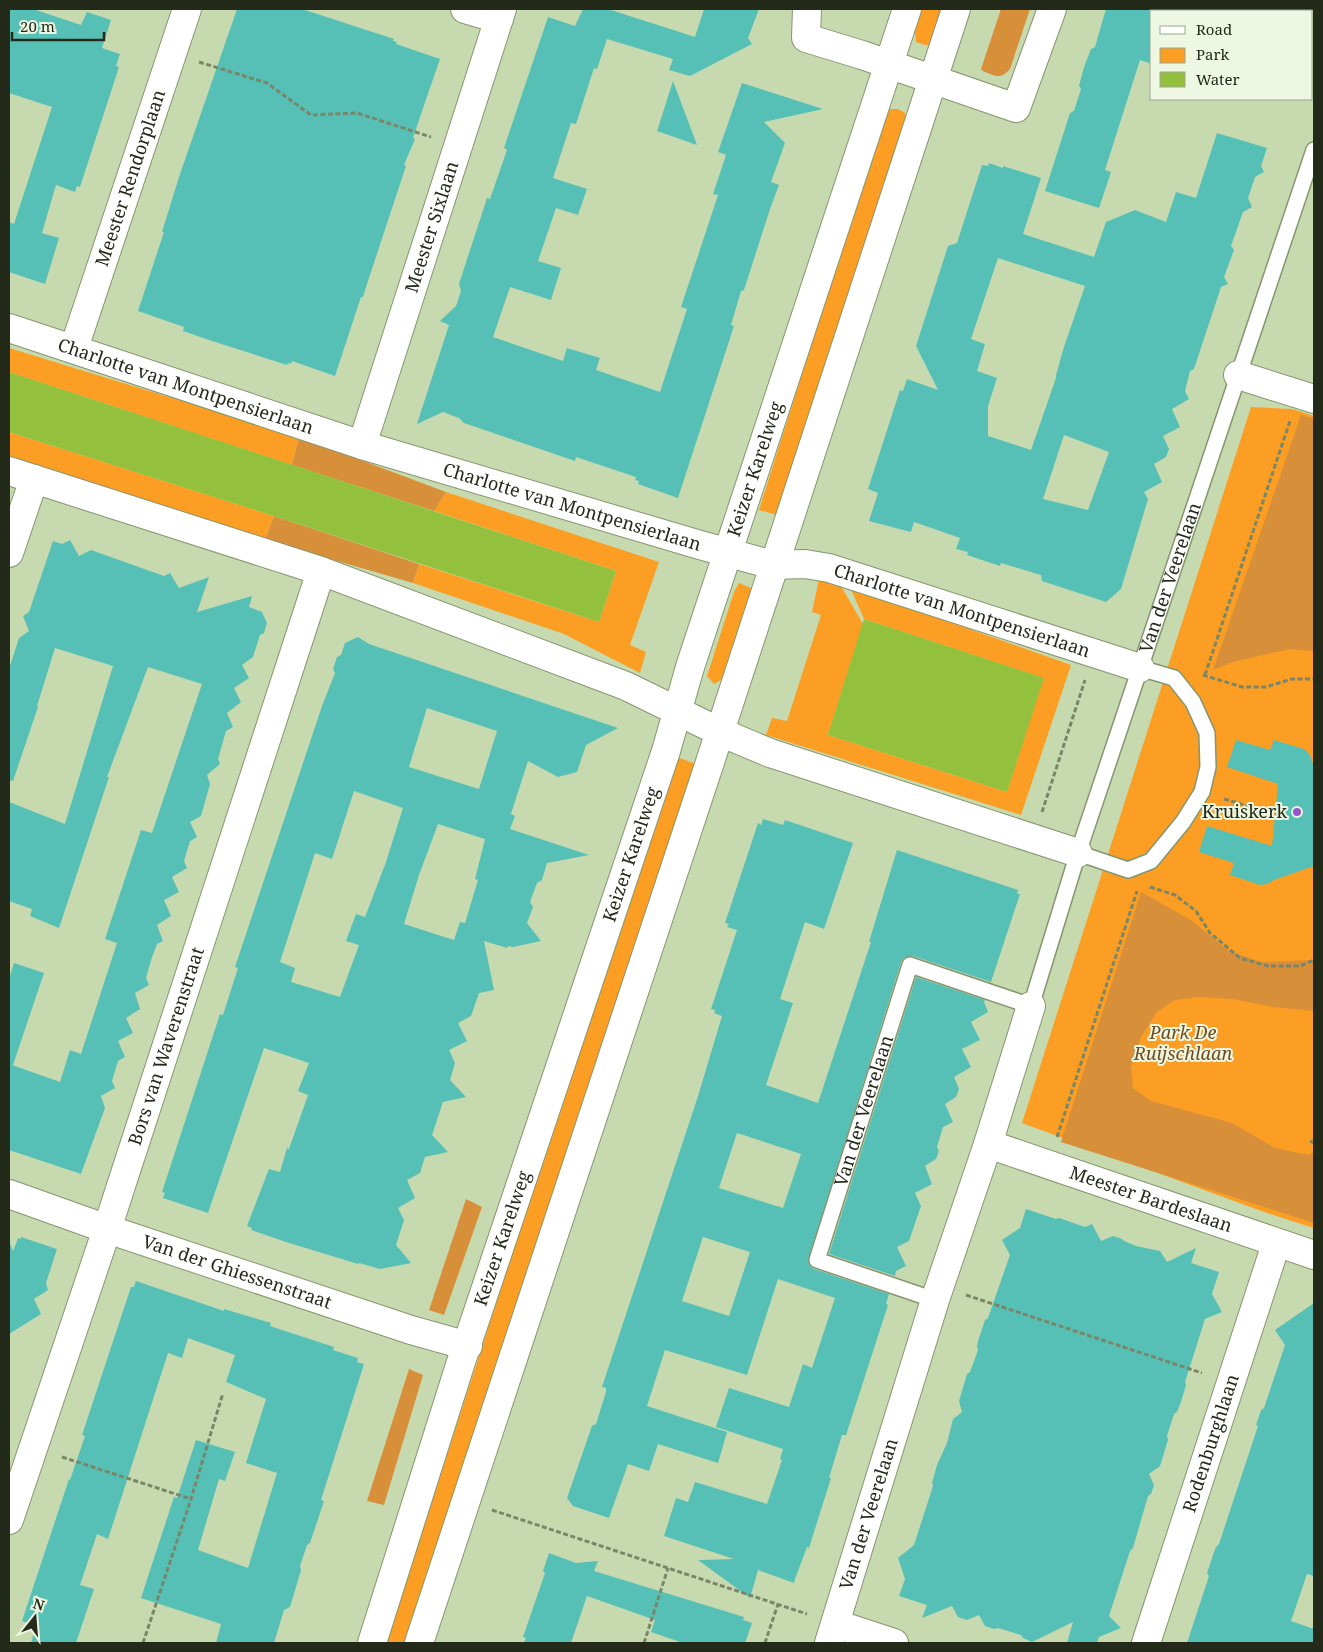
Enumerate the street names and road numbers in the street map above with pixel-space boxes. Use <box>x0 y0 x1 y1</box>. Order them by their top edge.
street label: Meester Rendorplaan <box>89 86 170 269</box>
street label: Meester Sixlaan <box>399 157 464 296</box>
street label: Charlotte van Montpensierlaan <box>55 332 317 439</box>
street label: Keizer Karelweg <box>721 398 788 539</box>
street label: Charlotte van Montpensierlaan <box>440 457 705 556</box>
street label: Van der Veerelaan <box>1133 499 1206 656</box>
street label: Charlotte van Montpensierlaan <box>831 557 1094 662</box>
street label: Keizer Karelweg <box>597 783 664 925</box>
street label: Bors van Waverenstraat <box>122 944 209 1148</box>
street label: Van der Veerelaan <box>828 1032 898 1189</box>
street label: Meester Bardeslaan <box>1067 1160 1236 1237</box>
street label: Keizer Karelweg <box>468 1167 535 1309</box>
street label: Van der Ghiessenstraat <box>140 1229 335 1314</box>
street label: Rodenburghlaan <box>1176 1370 1244 1515</box>
street label: Van der Veerelaan <box>833 1435 903 1592</box>

